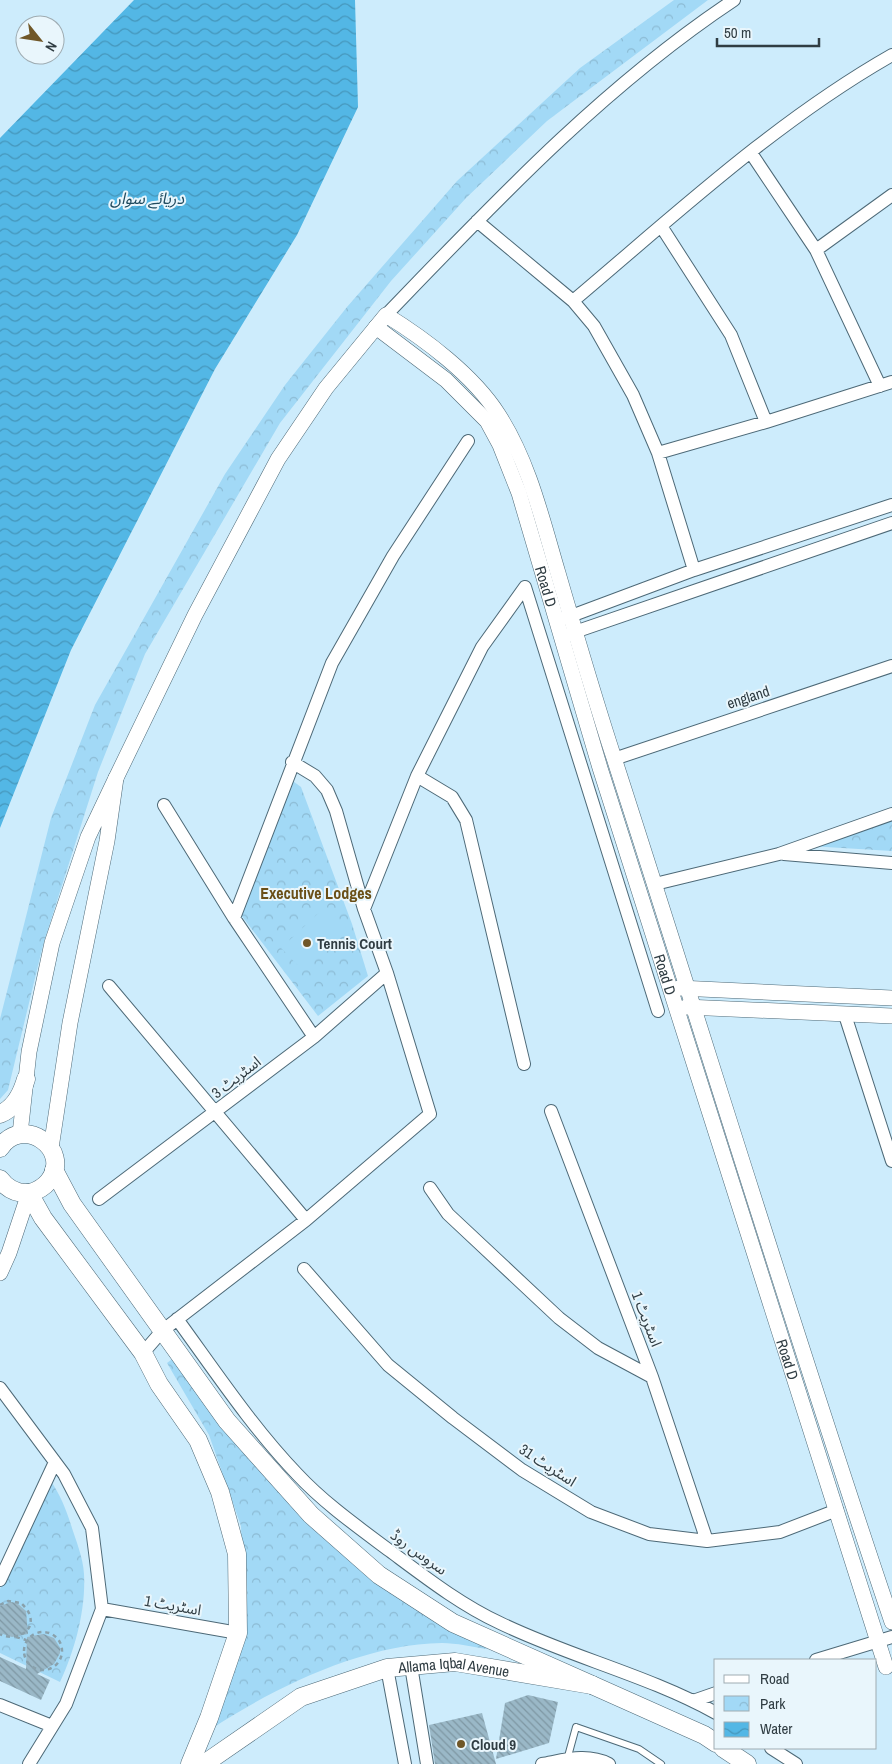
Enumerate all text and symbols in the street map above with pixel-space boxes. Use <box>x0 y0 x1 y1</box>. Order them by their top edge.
north arrow <box>15 15 65 65</box>
scale bar <box>717 15 820 47</box>
text: 50 m <box>724 22 751 43</box>
text: N <box>41 38 61 55</box>
water label: دریائے سواں <box>110 187 184 209</box>
street label: Road D <box>531 563 562 609</box>
street label: england <box>724 680 772 714</box>
district label: Executive Lodges <box>260 882 372 904</box>
place label: Tennis Court <box>317 933 392 954</box>
marker: Tennis Court <box>301 937 313 949</box>
street label: Road D <box>649 951 682 998</box>
street label: اسٹریٹ 3 <box>207 1051 265 1103</box>
street label: اسٹریٹ 1 <box>627 1288 667 1350</box>
street label: Road D <box>772 1336 805 1383</box>
street label: اسٹریٹ 31 <box>515 1439 581 1491</box>
street label: سروس روڈ <box>386 1524 452 1580</box>
street label: اسٹریٹ 1 <box>143 1590 203 1620</box>
street label: Allama Iqbal Avenue <box>396 1651 511 1682</box>
legend <box>714 1659 877 1749</box>
text: Road <box>760 1668 789 1689</box>
text: Park <box>760 1693 786 1714</box>
text: Water <box>760 1718 792 1739</box>
place label: Cloud 9 <box>471 1734 516 1755</box>
marker: Cloud 9 <box>455 1738 467 1750</box>

